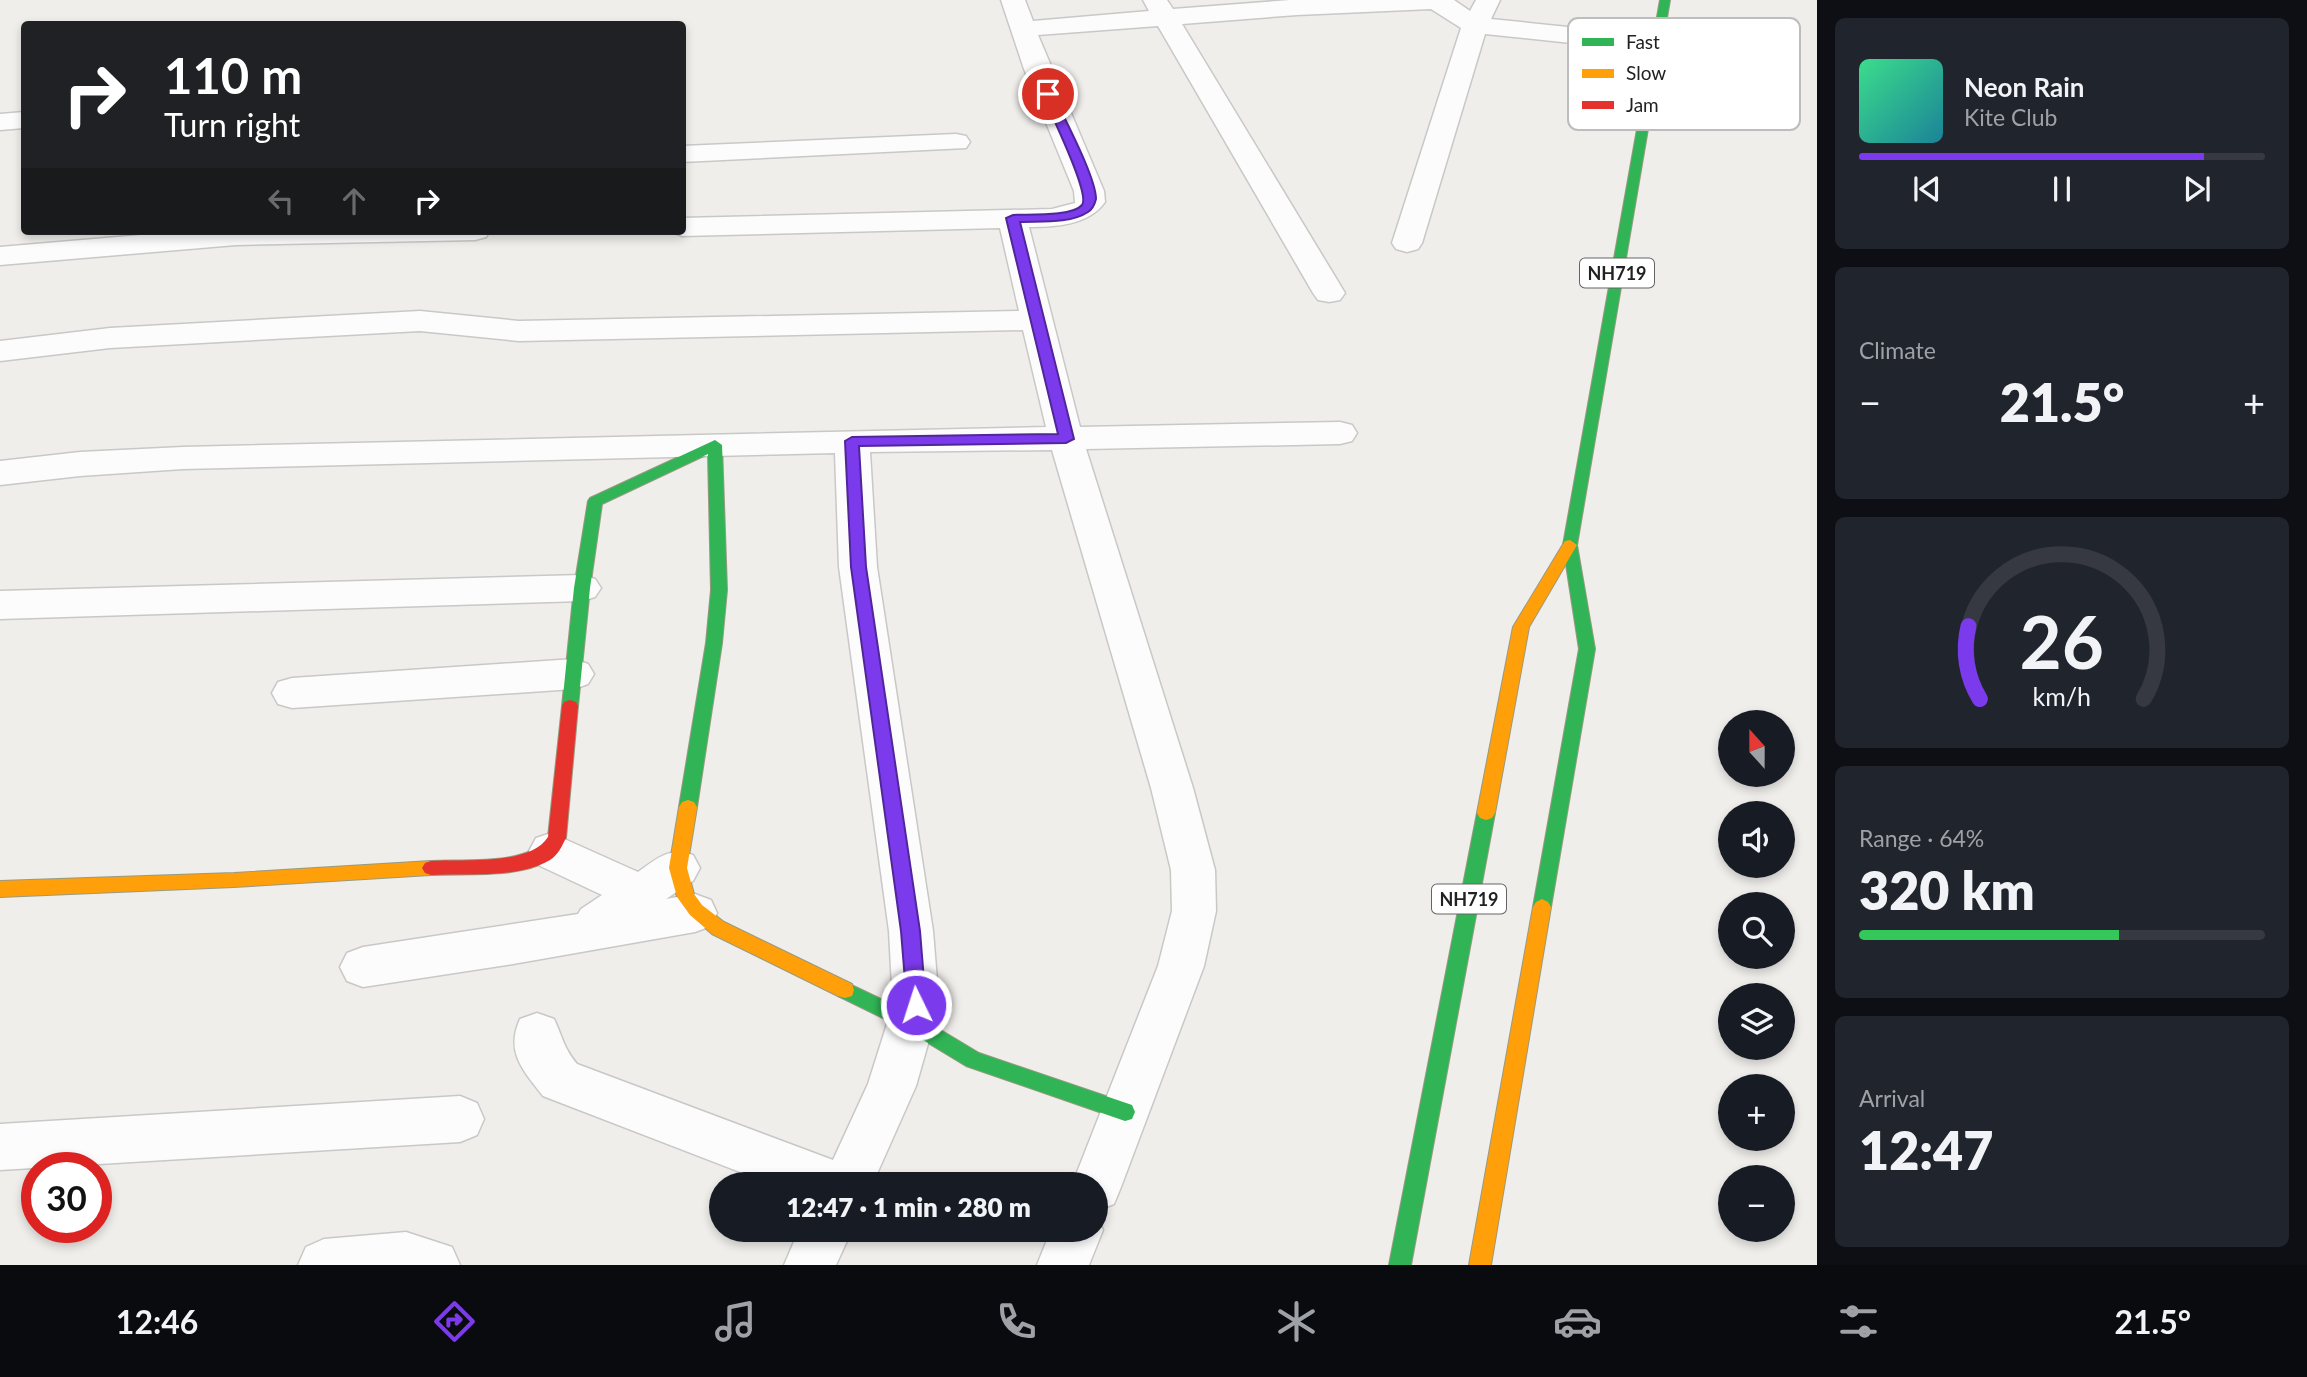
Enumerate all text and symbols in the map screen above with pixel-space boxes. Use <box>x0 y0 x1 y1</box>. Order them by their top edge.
legend <box>1568 18 1800 130</box>
text: Fast <box>1626 30 1660 53</box>
text: 110 m <box>164 46 302 104</box>
icon: right <box>49 49 140 140</box>
text: Slow <box>1626 61 1666 84</box>
pin <box>1018 64 1078 124</box>
text: Neon Rain <box>1964 71 2084 103</box>
icon: arrive <box>1029 75 1067 113</box>
text: Jam <box>1626 93 1659 116</box>
text: Kite Club <box>1964 103 2057 131</box>
text: Turn right <box>164 105 300 144</box>
icon: previous <box>1908 170 1946 208</box>
icon: pause <box>2043 170 2081 208</box>
icon: next <box>2178 170 2216 208</box>
icon: left <box>262 182 300 220</box>
icon: ahead <box>335 182 373 220</box>
icon: right <box>408 182 446 220</box>
road number: NH719 <box>1580 258 1654 288</box>
text: Climate <box>1859 336 1936 364</box>
text: 21.5° <box>2000 371 2124 433</box>
text: − <box>1859 379 1881 425</box>
text: + <box>2243 379 2265 425</box>
text: 26 <box>2020 597 2104 685</box>
text: km/h <box>2033 680 2091 710</box>
north arrow <box>1718 710 1796 788</box>
map controls <box>1718 710 1795 1242</box>
button: sound <box>1718 801 1795 878</box>
text: Range · 64% <box>1859 824 1984 852</box>
text: 320 km <box>1859 859 2035 921</box>
road number: NH719 <box>1432 884 1506 914</box>
button: search <box>1718 892 1795 969</box>
position arrow <box>879 968 953 1042</box>
button: layers <box>1718 983 1795 1060</box>
button: + <box>1718 1074 1795 1151</box>
text: Arrival <box>1859 1084 1925 1112</box>
text: 12:47 <box>1859 1119 1993 1181</box>
speed limit sign: 30 <box>21 1152 112 1243</box>
button: − <box>1718 1165 1795 1242</box>
text: 12:47 · 1 min · 280 m <box>786 1191 1031 1223</box>
icon: directions <box>430 1297 479 1346</box>
icon: music <box>711 1297 760 1346</box>
icon: phone <box>992 1297 1041 1346</box>
icon: climate <box>1272 1297 1321 1346</box>
icon: car <box>1553 1297 1602 1346</box>
icon: filters <box>1834 1297 1883 1346</box>
text: 12:46 <box>116 1302 198 1341</box>
text: 21.5° <box>2114 1302 2191 1341</box>

